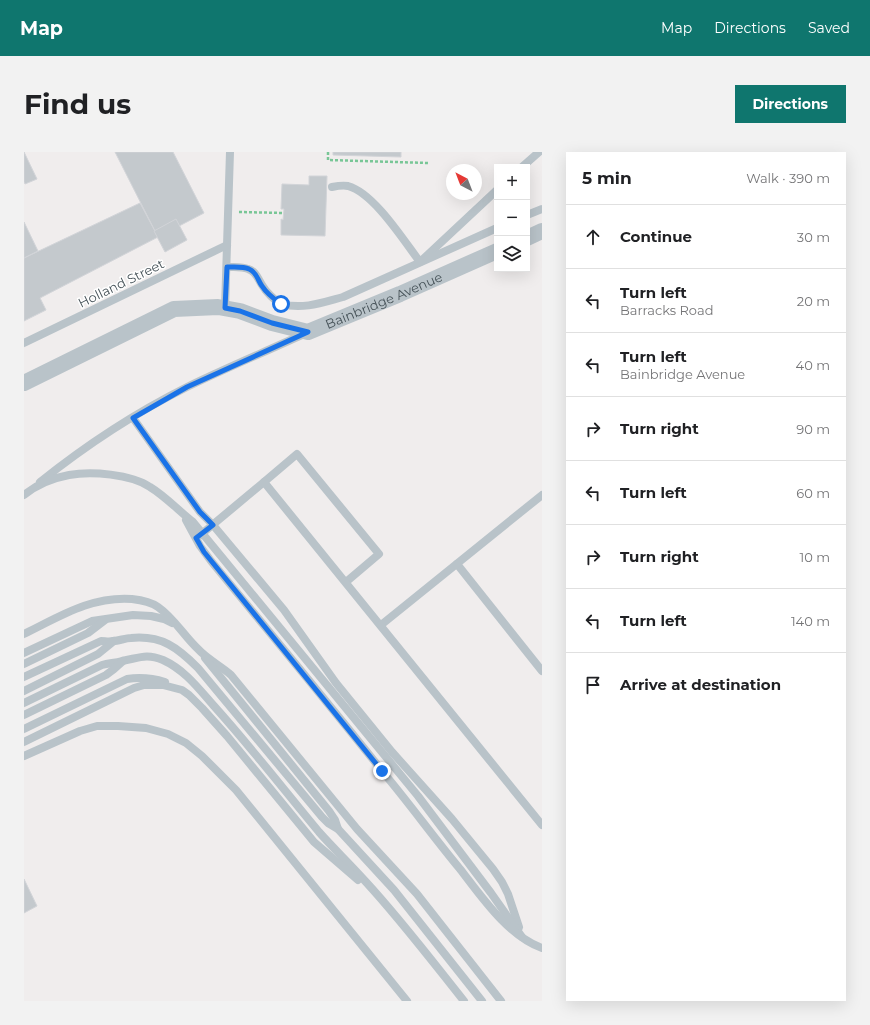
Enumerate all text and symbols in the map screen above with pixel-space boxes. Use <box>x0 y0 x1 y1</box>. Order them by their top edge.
text: Map <box>20 17 63 40</box>
text: Map <box>661 19 692 37</box>
text: Directions <box>714 19 786 37</box>
text: Saved <box>808 19 850 37</box>
button: Directions <box>735 85 846 123</box>
text: Find us <box>24 87 131 121</box>
north arrow <box>446 164 482 200</box>
map controls <box>494 164 530 272</box>
button: + <box>494 164 530 200</box>
text: 5 min <box>582 168 632 188</box>
text: Walk · 390 m <box>746 170 830 186</box>
button: − <box>494 200 530 236</box>
icon: ahead <box>582 226 604 248</box>
text: Continue <box>620 227 692 246</box>
text: 30 m <box>797 229 830 245</box>
button: layers <box>494 236 530 272</box>
street label: Holland Street <box>75 255 167 311</box>
street label: Bainbridge Avenue <box>323 268 445 332</box>
text: Turn left <box>620 283 687 302</box>
icon: left <box>582 290 604 312</box>
text: 20 m <box>797 293 830 309</box>
route start <box>272 295 290 313</box>
text: Barracks Road <box>620 302 713 318</box>
text: Turn left <box>620 347 687 366</box>
icon: left <box>582 354 604 376</box>
text: 40 m <box>796 357 830 373</box>
text: Bainbridge Avenue <box>620 366 745 382</box>
icon: right <box>582 418 604 440</box>
text: Turn right <box>620 419 699 438</box>
text: 90 m <box>796 421 830 437</box>
icon: left <box>582 482 604 504</box>
text: Turn left <box>620 483 687 502</box>
text: 60 m <box>796 485 830 501</box>
icon: right <box>582 546 604 568</box>
text: Turn right <box>620 547 699 566</box>
text: 10 m <box>800 549 830 565</box>
icon: left <box>582 610 604 632</box>
text: Turn left <box>620 611 687 630</box>
text: 140 m <box>791 613 830 629</box>
icon: arrive <box>582 674 604 696</box>
text: Arrive at destination <box>620 675 781 694</box>
route end <box>373 762 391 780</box>

